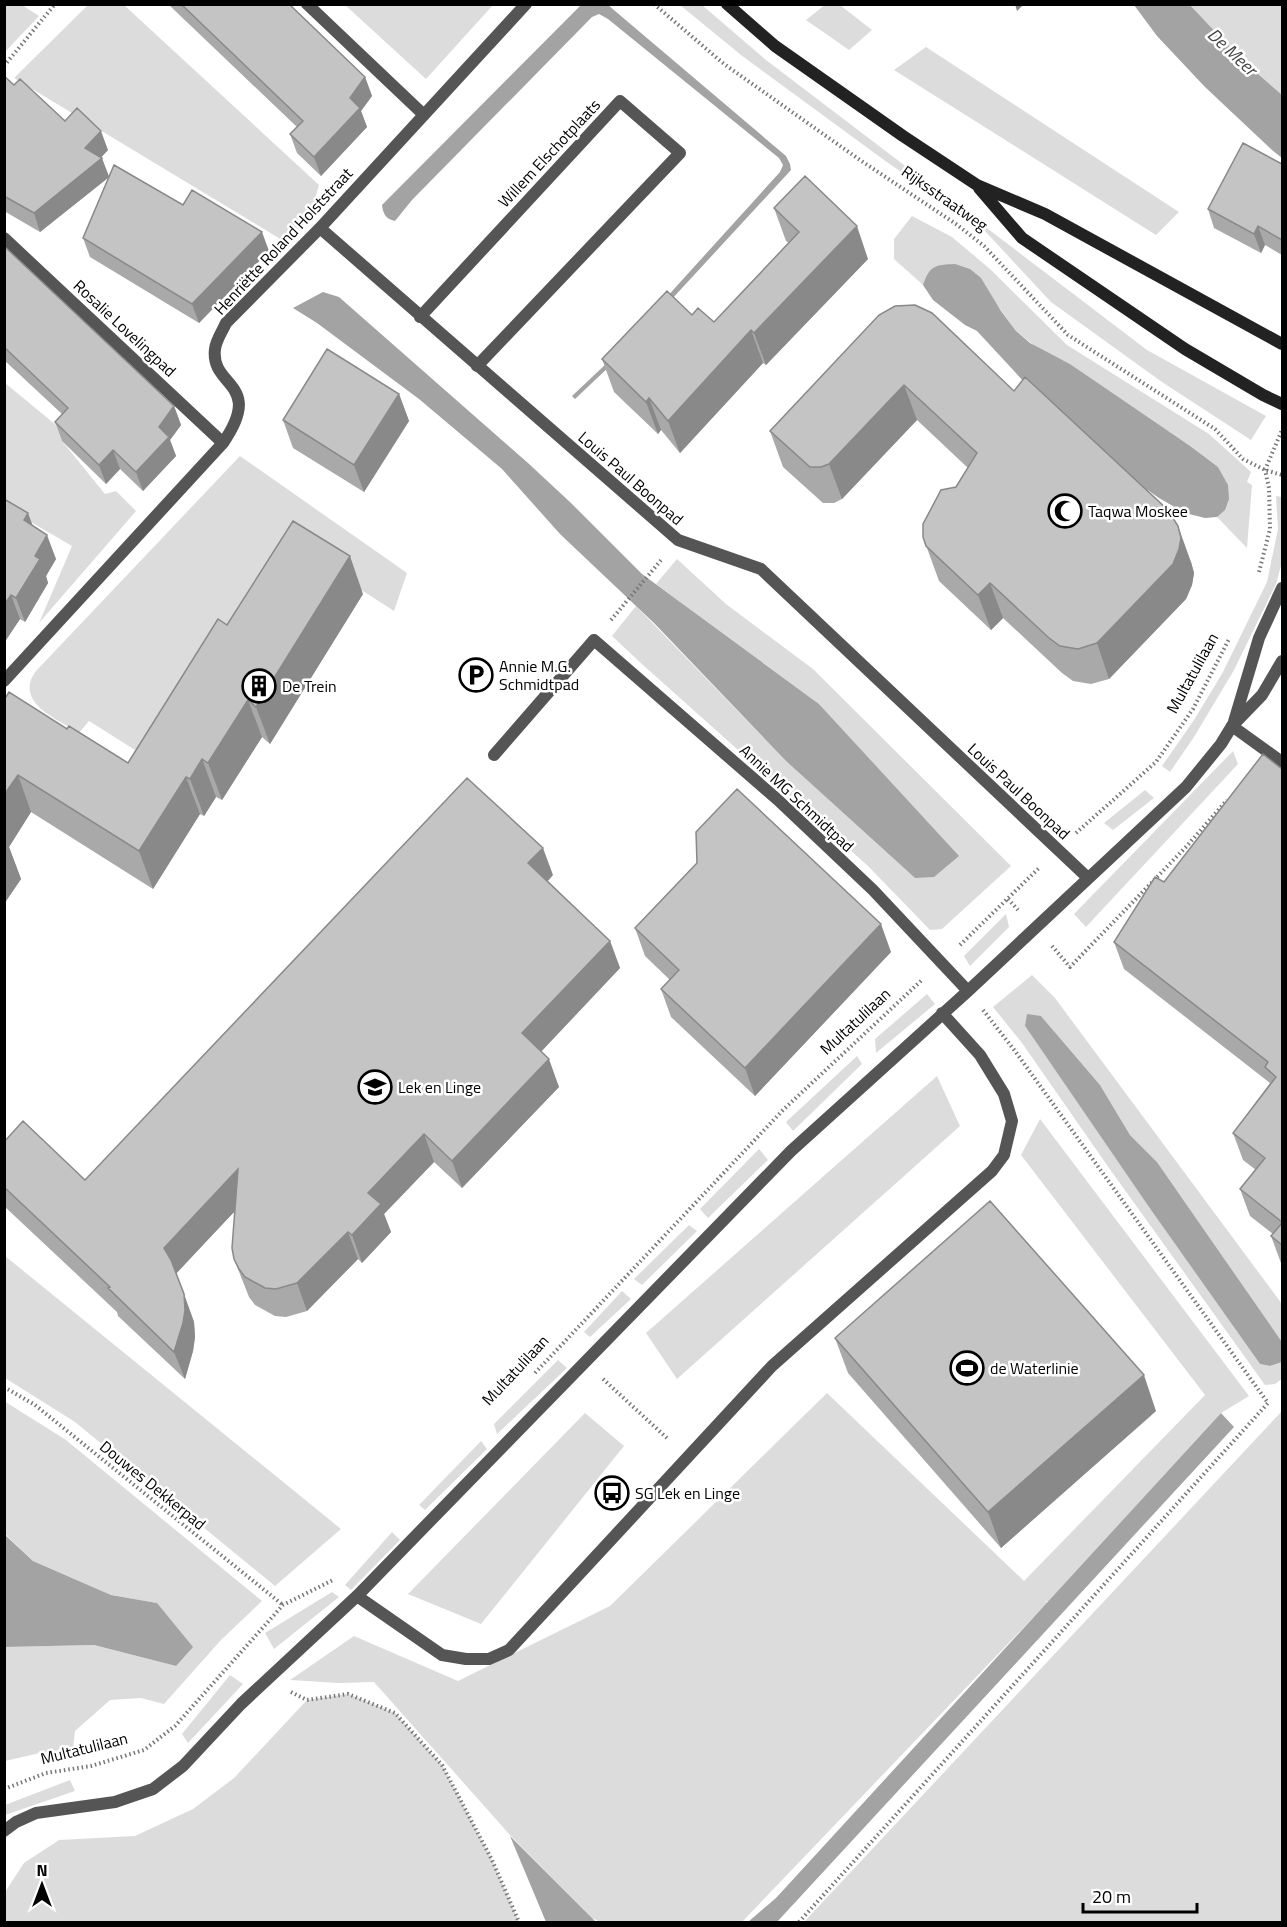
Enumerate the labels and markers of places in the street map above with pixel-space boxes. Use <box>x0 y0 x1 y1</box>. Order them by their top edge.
mosque icon: Taqwa Moskee <box>1047 493 1083 529</box>
place label: Taqwa Moskee <box>1088 499 1188 523</box>
place label: Annie M.G. Schmidtpad <box>499 654 579 696</box>
parking icon: Annie M.G. Schmidtpad <box>458 657 494 693</box>
building icon: De Trein <box>241 668 277 704</box>
place label: De Trein <box>282 674 337 698</box>
school or university icon: Lek en Linge <box>357 1069 393 1105</box>
place label: Lek en Linge <box>398 1075 481 1099</box>
sports icon: de Waterlinie <box>949 1350 985 1386</box>
place label: de Waterlinie <box>990 1356 1079 1380</box>
bus stop icon: SG Lek en Linge <box>594 1475 630 1511</box>
place label: SG Lek en Linge <box>635 1481 740 1505</box>

